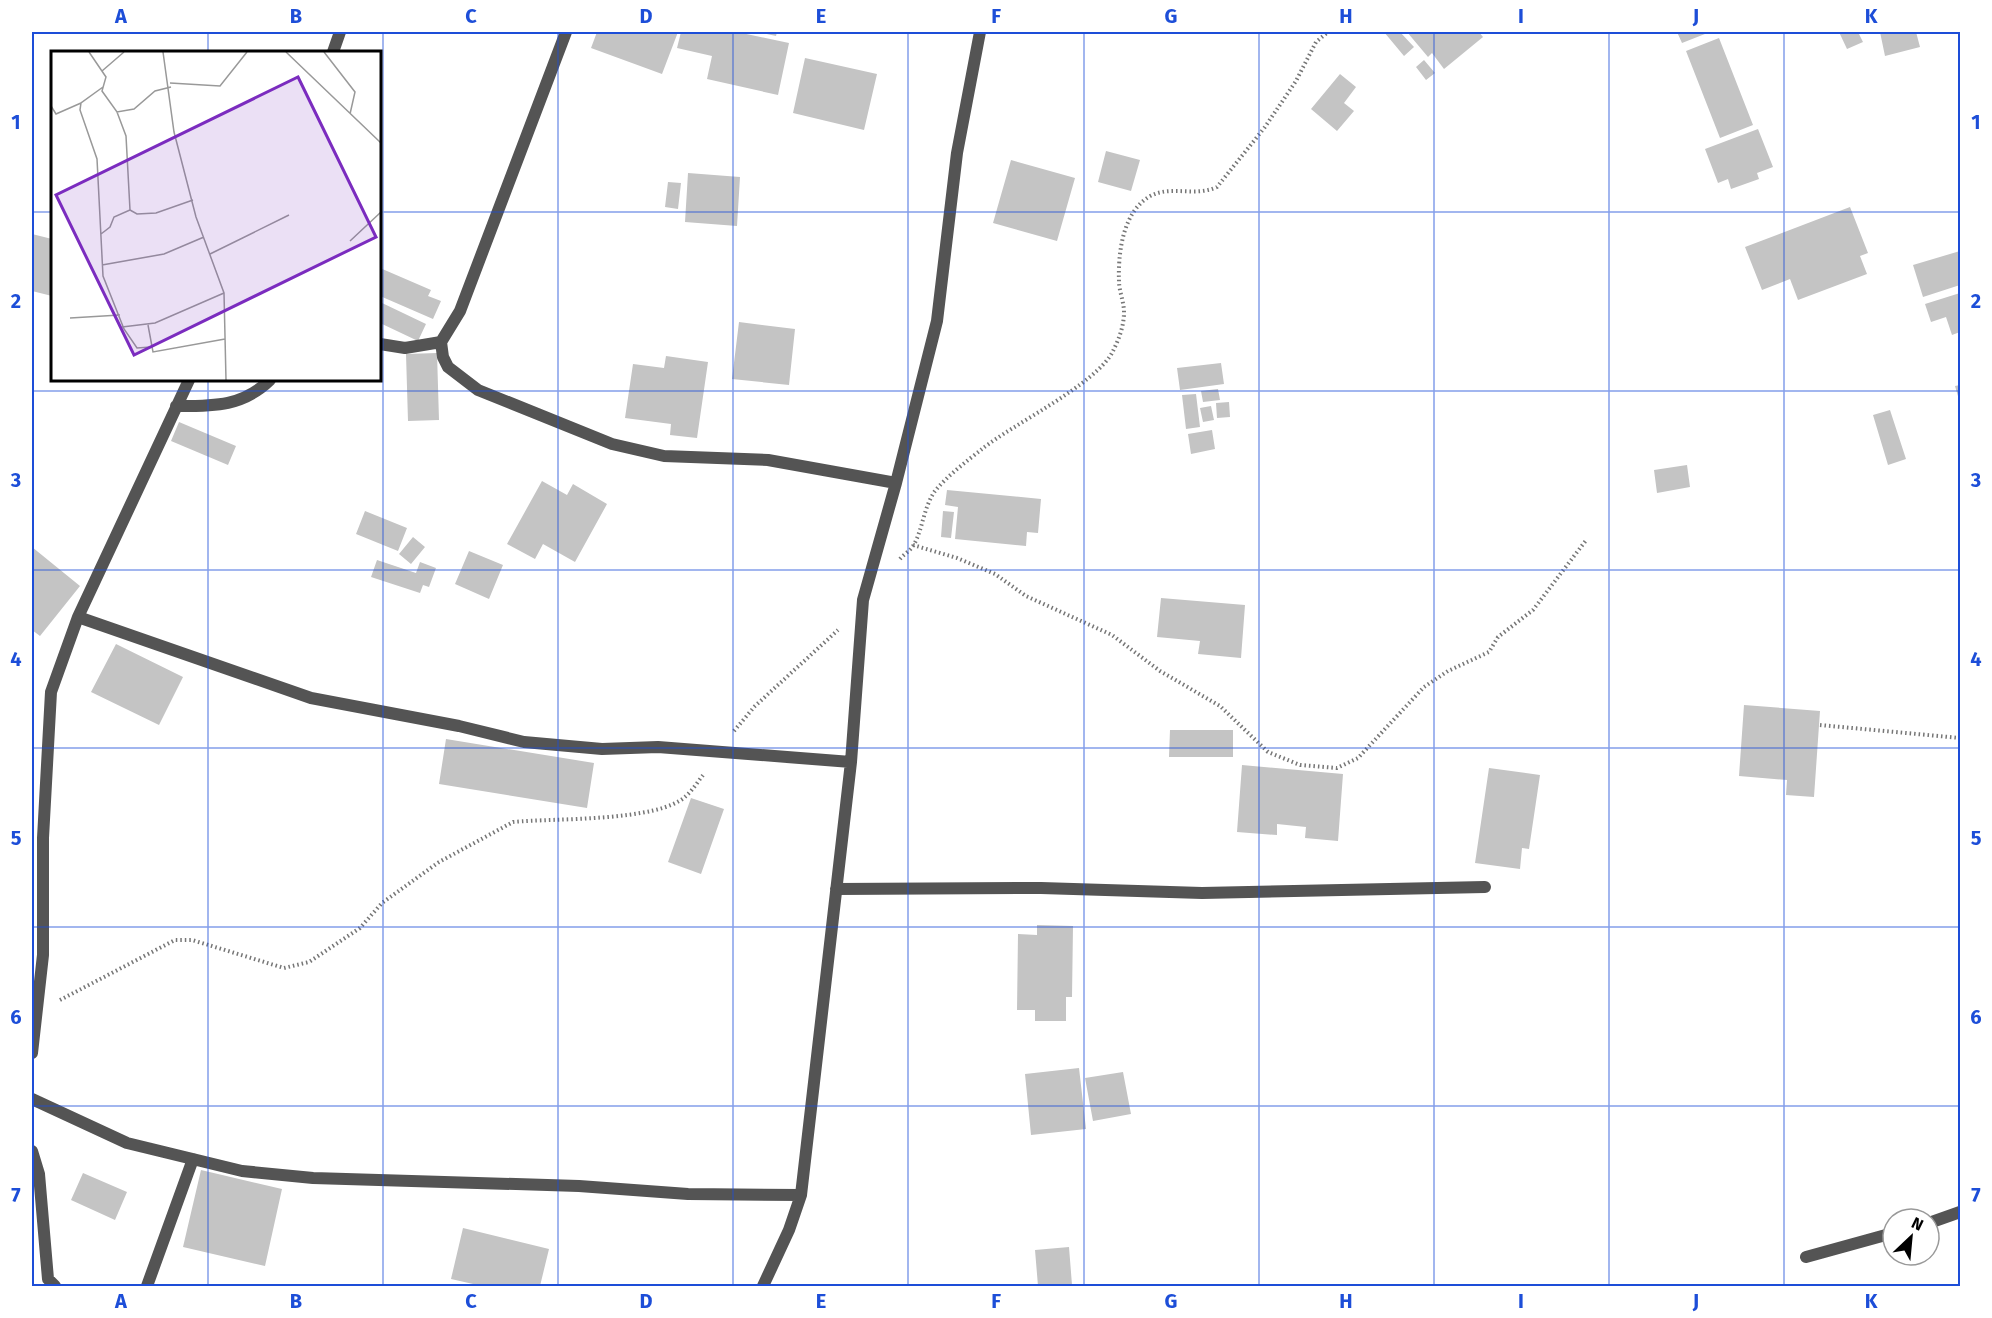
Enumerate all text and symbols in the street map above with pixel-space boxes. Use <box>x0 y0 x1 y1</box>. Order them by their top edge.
text: A <box>114 4 128 28</box>
text: B <box>290 4 302 28</box>
text: C <box>465 4 477 28</box>
text: D <box>639 4 653 28</box>
text: E <box>816 4 826 28</box>
text: F <box>991 4 1001 28</box>
text: G <box>1165 4 1177 28</box>
text: H <box>1339 4 1353 28</box>
text: I <box>1518 4 1524 28</box>
text: J <box>1692 4 1699 28</box>
text: K <box>1865 4 1878 28</box>
inset map <box>51 51 381 381</box>
text: 1 <box>11 110 21 134</box>
text: 1 <box>1971 110 1981 134</box>
text: 2 <box>11 289 21 313</box>
text: 2 <box>1971 289 1981 313</box>
text: 3 <box>10 468 21 492</box>
text: 3 <box>1970 468 1981 492</box>
text: 4 <box>10 647 22 671</box>
text: 4 <box>1970 647 1982 671</box>
text: 5 <box>11 826 22 850</box>
text: 5 <box>1971 826 1982 850</box>
text: 6 <box>10 1005 22 1029</box>
text: 6 <box>1970 1005 1982 1029</box>
text: 7 <box>11 1183 21 1207</box>
text: 7 <box>1971 1183 1981 1207</box>
north arrow <box>1881 1207 1941 1267</box>
text: N <box>1908 1213 1926 1235</box>
text: A <box>114 1289 128 1313</box>
text: B <box>290 1289 302 1313</box>
text: C <box>465 1289 477 1313</box>
text: D <box>639 1289 653 1313</box>
text: E <box>816 1289 826 1313</box>
text: F <box>991 1289 1001 1313</box>
text: G <box>1165 1289 1177 1313</box>
text: H <box>1339 1289 1353 1313</box>
text: I <box>1518 1289 1524 1313</box>
text: J <box>1692 1289 1699 1313</box>
text: K <box>1865 1289 1878 1313</box>

